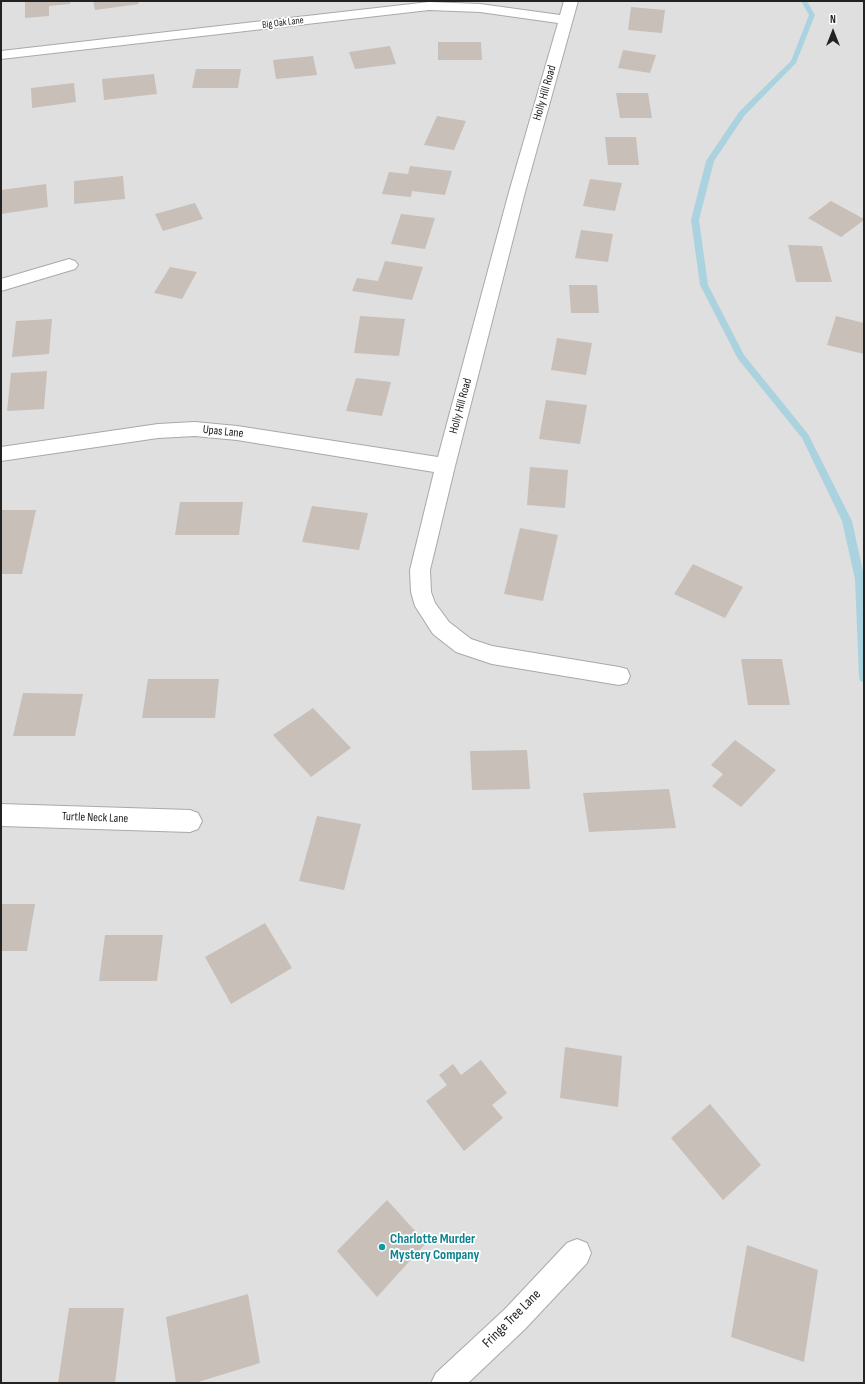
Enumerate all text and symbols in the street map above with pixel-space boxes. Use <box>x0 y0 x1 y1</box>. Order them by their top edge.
north arrow <box>813 12 853 52</box>
text: N <box>830 13 836 26</box>
street label: Big Oak Lane <box>262 14 304 32</box>
street label: Holly Hill Road <box>530 64 560 122</box>
street label: Holly Hill Road <box>447 377 475 435</box>
street label: Upas Lane <box>202 423 244 441</box>
street label: Turtle Neck Lane <box>62 810 128 826</box>
place label: Charlotte Murder Mystery Company <box>390 1231 479 1264</box>
marker: Charlotte Murder Mystery Company <box>377 1242 387 1252</box>
street label: Fringe Tree Lane <box>479 1286 545 1352</box>

